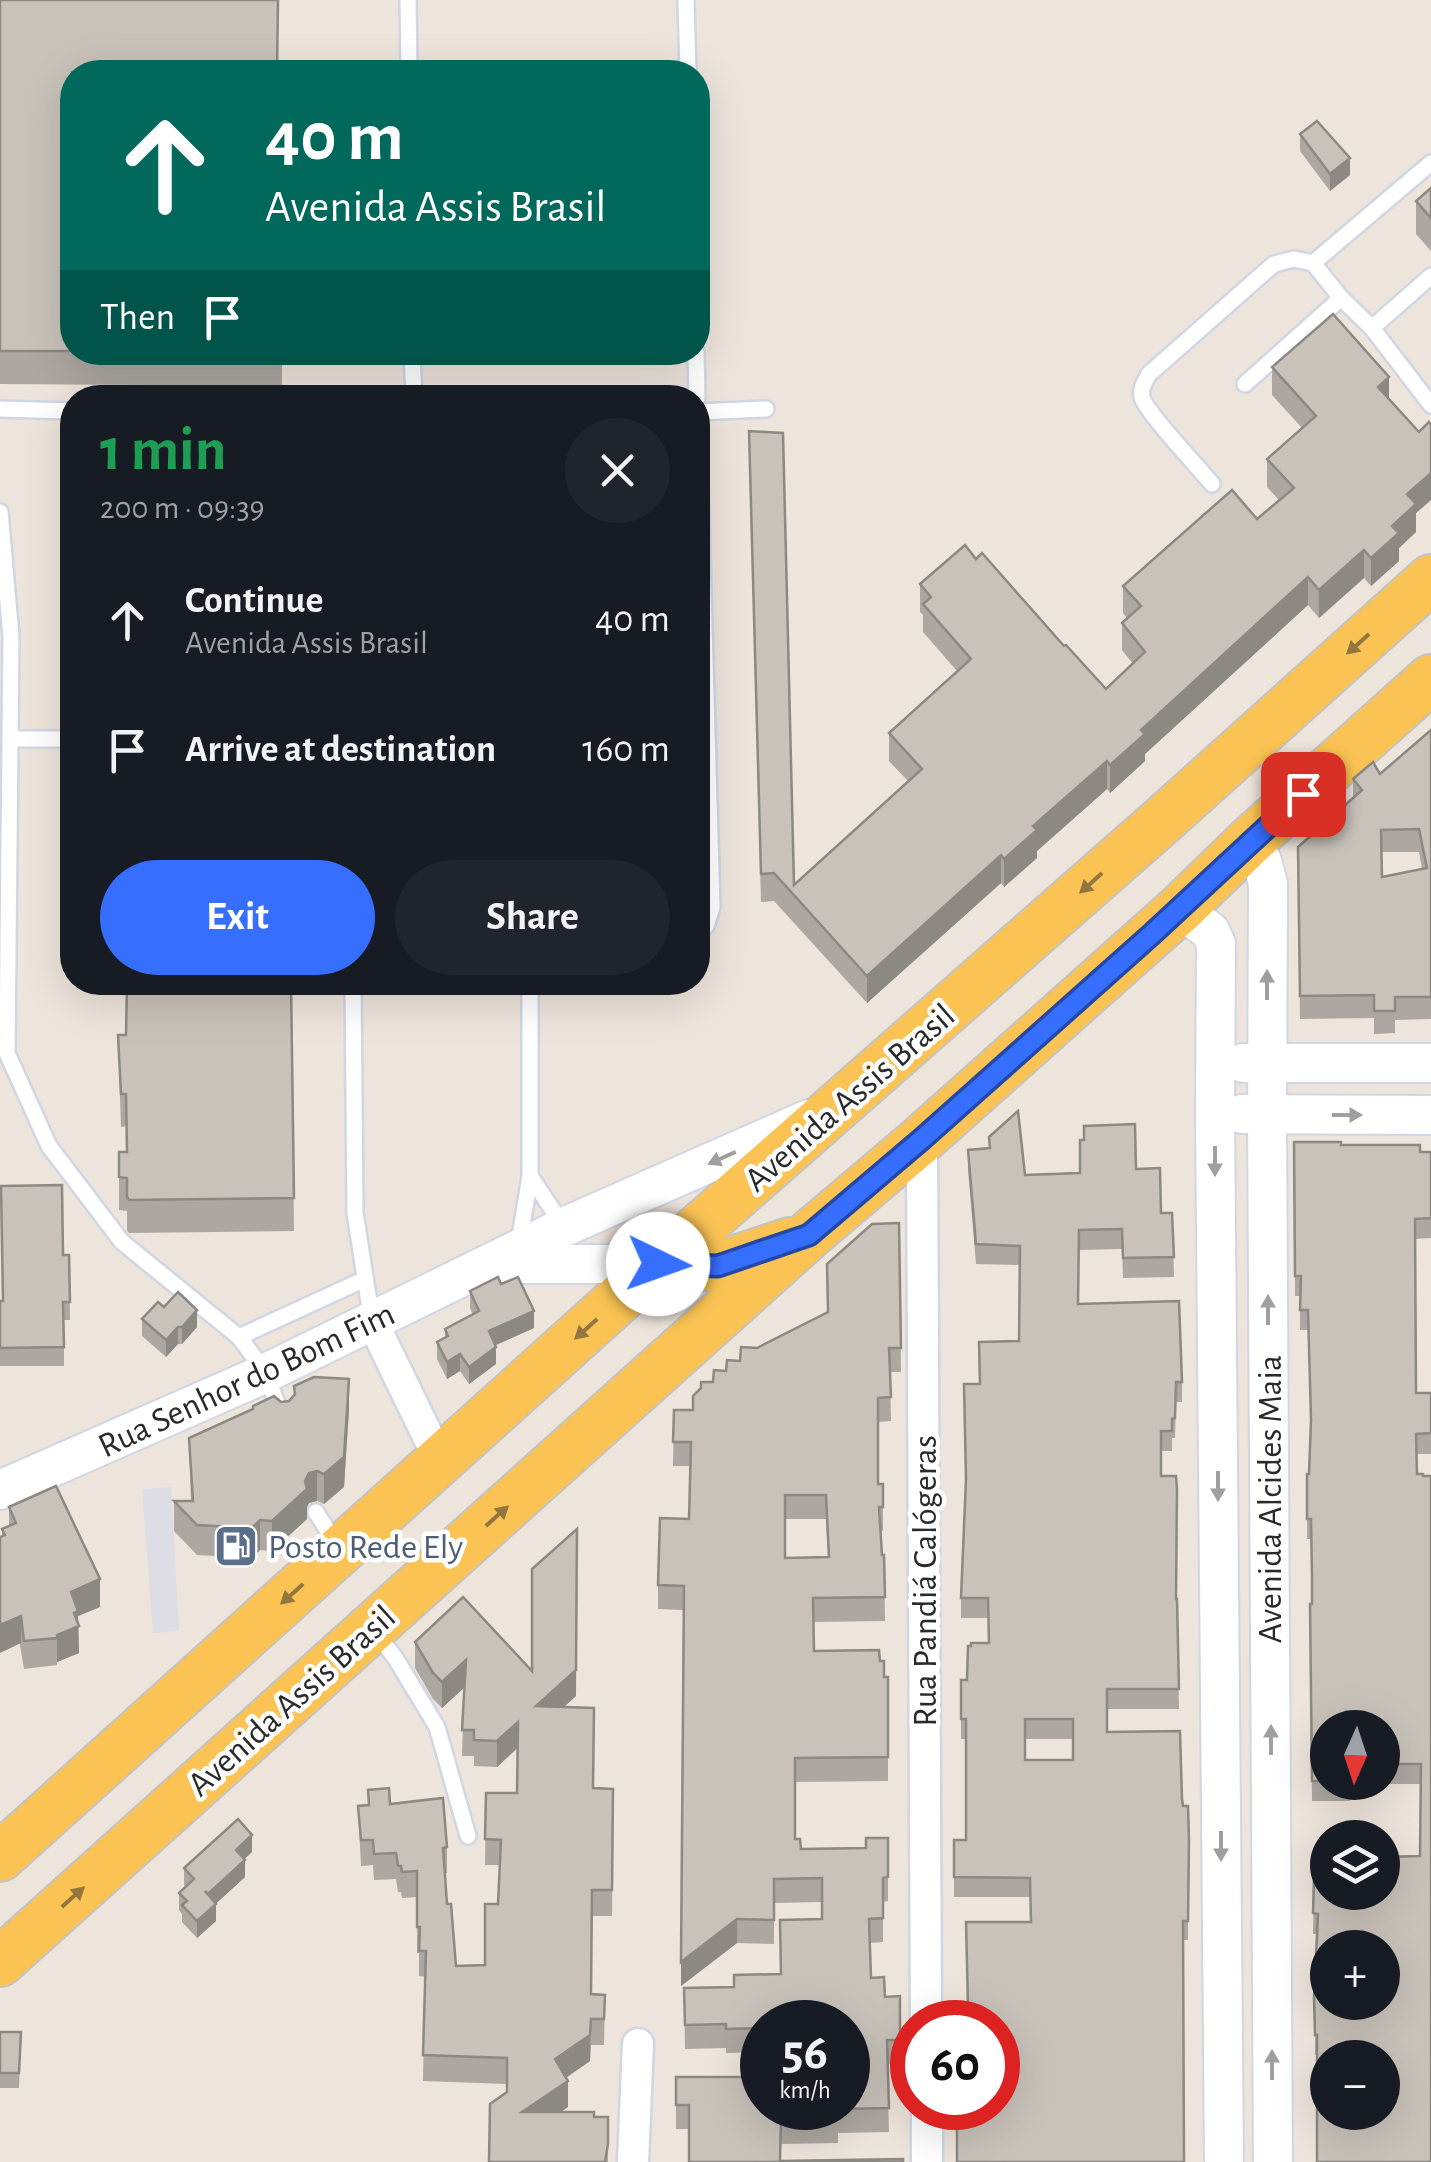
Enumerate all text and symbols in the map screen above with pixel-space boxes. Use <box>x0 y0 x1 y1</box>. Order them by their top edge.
icon: ahead <box>100 100 230 230</box>
text: 40 m <box>265 103 404 173</box>
text: Avenida Assis Brasil <box>265 185 606 230</box>
icon: arrive <box>195 290 250 345</box>
text: Then <box>100 299 175 337</box>
button: close <box>565 418 670 523</box>
text: 1 min <box>100 421 226 481</box>
text: 200 m · 09:39 <box>100 492 265 524</box>
text: Continue <box>185 582 323 620</box>
icon: ahead <box>100 593 155 648</box>
text: 40 m <box>595 601 670 639</box>
text: Avenida Assis Brasil <box>185 627 428 659</box>
one-way arrow <box>1346 632 1370 655</box>
icon: arrive <box>100 723 155 778</box>
text: Arrive at destination <box>185 731 496 769</box>
text: 160 m <box>582 731 670 769</box>
pin <box>1261 752 1346 837</box>
icon: arrive <box>1276 767 1331 822</box>
button: Exit <box>100 860 375 975</box>
button: Share <box>395 860 670 975</box>
one-way arrow <box>1079 872 1104 894</box>
one-way arrow <box>1259 968 1275 1000</box>
street label: Avenida Assis Brasil <box>738 998 962 1198</box>
one-way arrow <box>1332 1107 1364 1123</box>
one-way arrow <box>1207 1145 1223 1177</box>
one-way arrow <box>707 1149 736 1166</box>
position arrow <box>606 1212 710 1316</box>
one-way arrow <box>1260 1293 1276 1325</box>
street label: Rua Senhor do Bom Fim <box>93 1296 400 1464</box>
one-way arrow <box>574 1318 599 1340</box>
street label: Avenida Alcides Maia <box>1253 1355 1288 1643</box>
street label: Rua Pandiá Calógeras <box>908 1435 943 1727</box>
one-way arrow <box>1210 1470 1226 1502</box>
one-way arrow <box>484 1505 509 1527</box>
fuel station icon: Posto Rede Ely <box>213 1523 259 1569</box>
place label: Posto Rede Ely <box>268 1530 463 1565</box>
one-way arrow <box>280 1582 304 1605</box>
street label: Avenida Assis Brasil <box>182 1599 402 1803</box>
north arrow <box>1310 1710 1400 1800</box>
map controls <box>1310 1710 1400 2130</box>
one-way arrow <box>1262 1723 1278 1755</box>
button: layers <box>1310 1820 1400 1910</box>
one-way arrow <box>1213 1830 1229 1862</box>
one-way arrow <box>60 1886 85 1908</box>
button: + <box>1310 1930 1400 2020</box>
speed limit sign: 60 <box>890 2000 1020 2130</box>
text: 56 <box>782 2028 828 2078</box>
button: − <box>1310 2040 1400 2130</box>
one-way arrow <box>1264 2048 1280 2080</box>
text: km/h <box>779 2078 831 2103</box>

